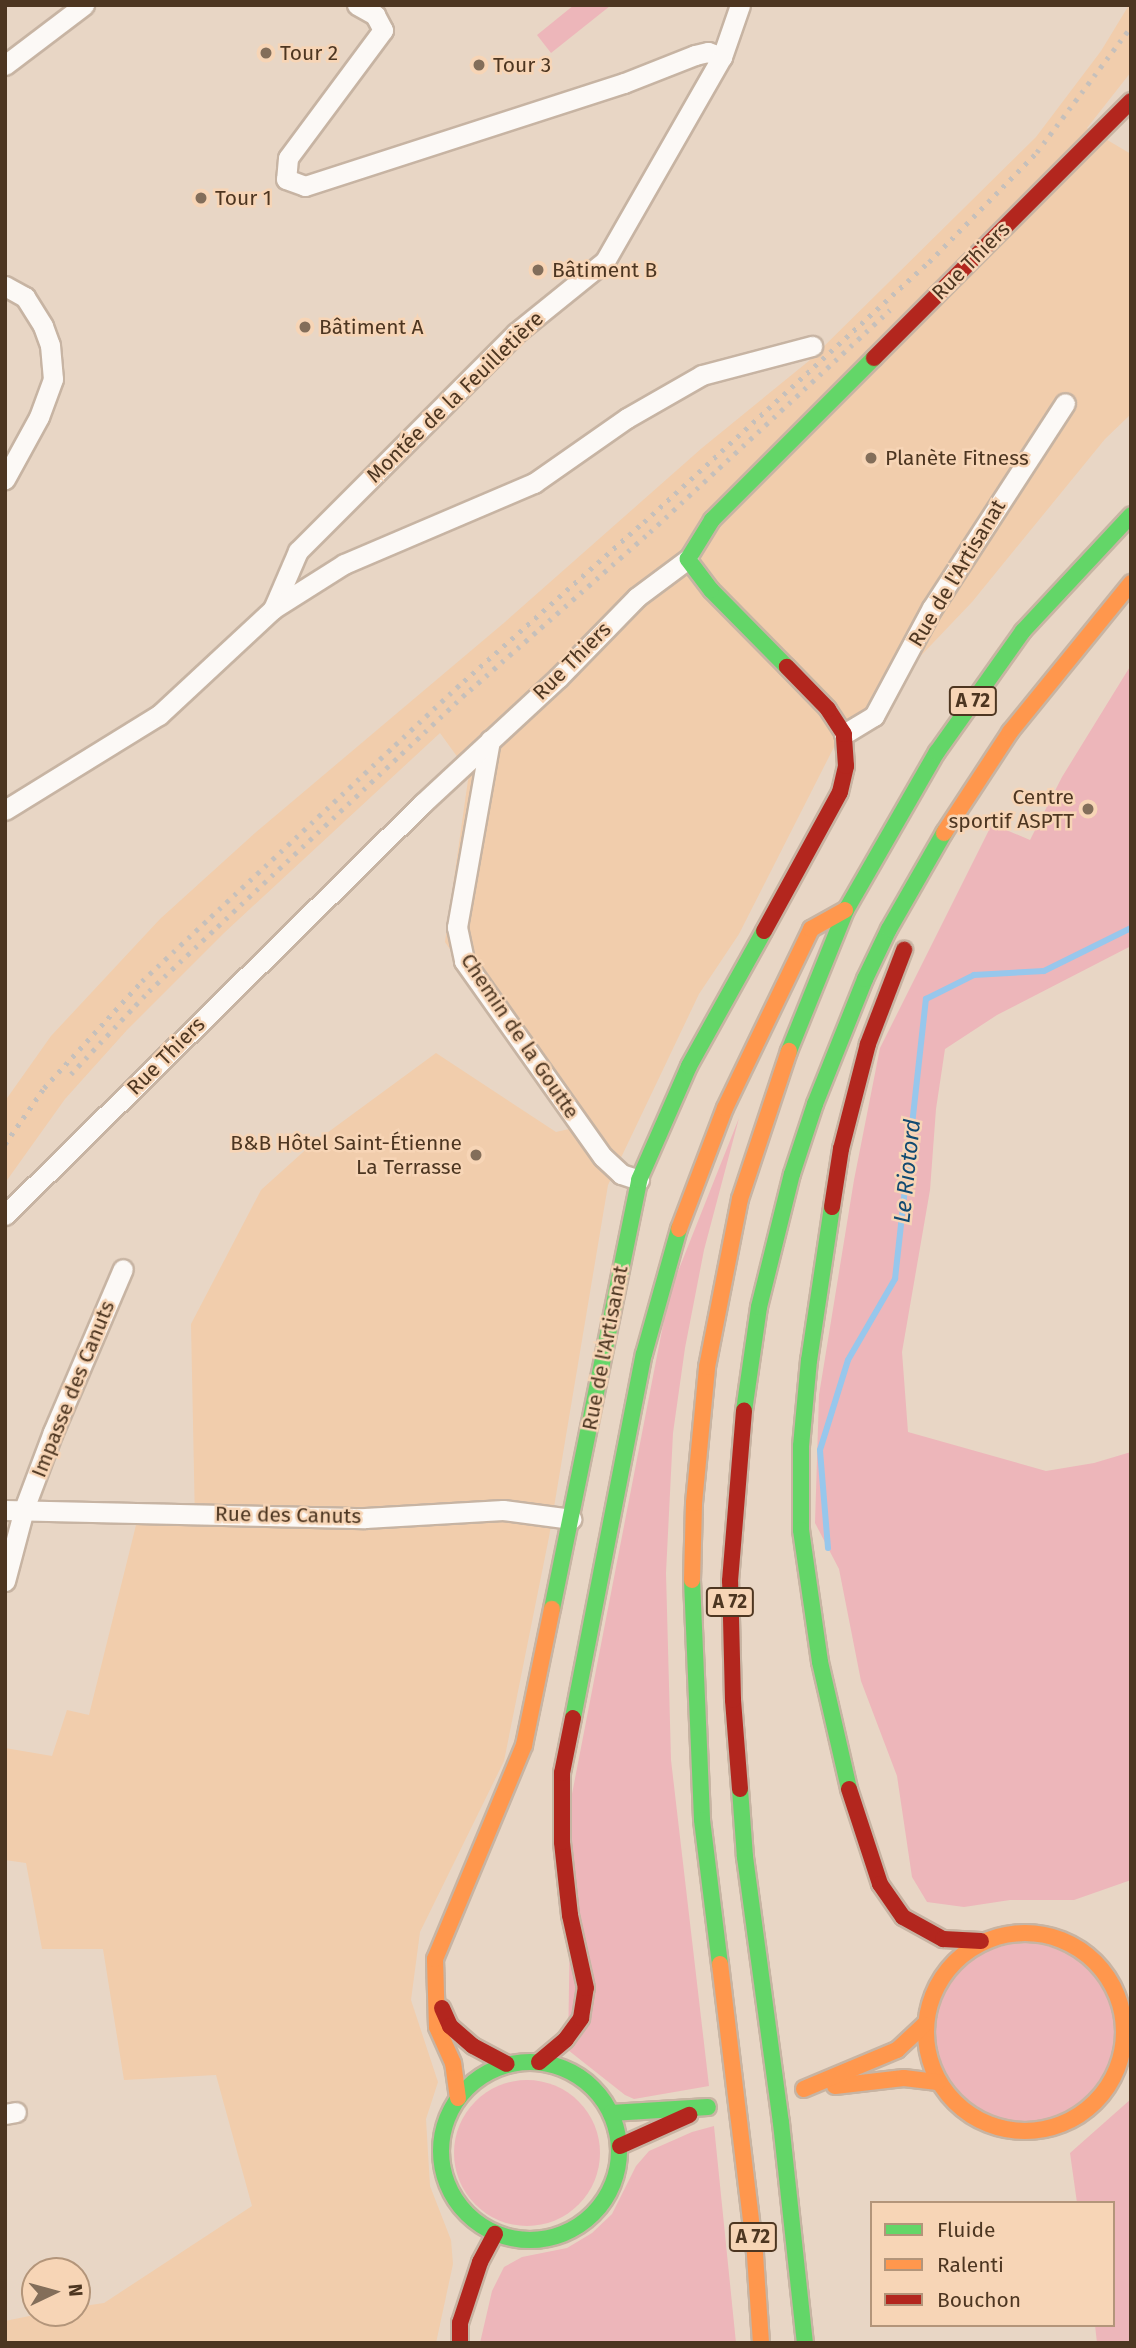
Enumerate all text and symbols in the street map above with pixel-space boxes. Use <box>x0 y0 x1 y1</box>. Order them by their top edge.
place label: Tour 2 <box>280 40 338 66</box>
marker: Tour 2 <box>258 45 274 61</box>
place label: Tour 3 <box>493 52 551 78</box>
marker: Tour 3 <box>471 57 487 73</box>
place label: Tour 1 <box>215 185 272 211</box>
marker: Tour 1 <box>193 190 209 206</box>
street label: Rue Thiers <box>927 217 1015 305</box>
place label: Bâtiment B <box>552 257 657 283</box>
marker: Bâtiment B <box>530 262 546 278</box>
street label: Montée de la Feuilletière <box>361 306 549 488</box>
place label: Bâtiment A <box>319 314 424 340</box>
marker: Bâtiment A <box>297 319 313 335</box>
place label: Planète Fitness <box>885 445 1029 471</box>
marker: Planète Fitness <box>863 450 879 466</box>
street label: Rue de l'Artisanat <box>903 495 1011 651</box>
street label: Rue Thiers <box>528 617 616 705</box>
road number: A 72 <box>948 686 998 716</box>
place label: Centre sportif ASPTT <box>948 784 1074 834</box>
marker: Centre sportif ASPTT <box>1080 801 1096 817</box>
street label: Chemin de la Goutte <box>455 949 585 1123</box>
street label: Rue Thiers <box>122 1012 210 1100</box>
water label: Le Riotord <box>888 1118 926 1224</box>
place label: B&B Hôtel Saint-Étienne La Terrasse <box>230 1130 462 1180</box>
marker: B&B Hôtel Saint-Étienne La Terrasse <box>468 1147 484 1163</box>
street label: Rue de l'Artisanat <box>577 1263 633 1433</box>
street label: Impasse des Canuts <box>26 1297 120 1481</box>
street label: Rue des Canuts <box>215 1501 361 1529</box>
road number: A 72 <box>706 1586 754 1618</box>
legend <box>870 2201 1115 2327</box>
text: Fluide <box>937 2217 995 2243</box>
road number: A 72 <box>728 2222 778 2252</box>
text: Ralenti <box>937 2252 1004 2278</box>
north arrow <box>21 2257 91 2327</box>
text: N <box>63 2283 87 2298</box>
text: Bouchon <box>937 2287 1021 2313</box>

